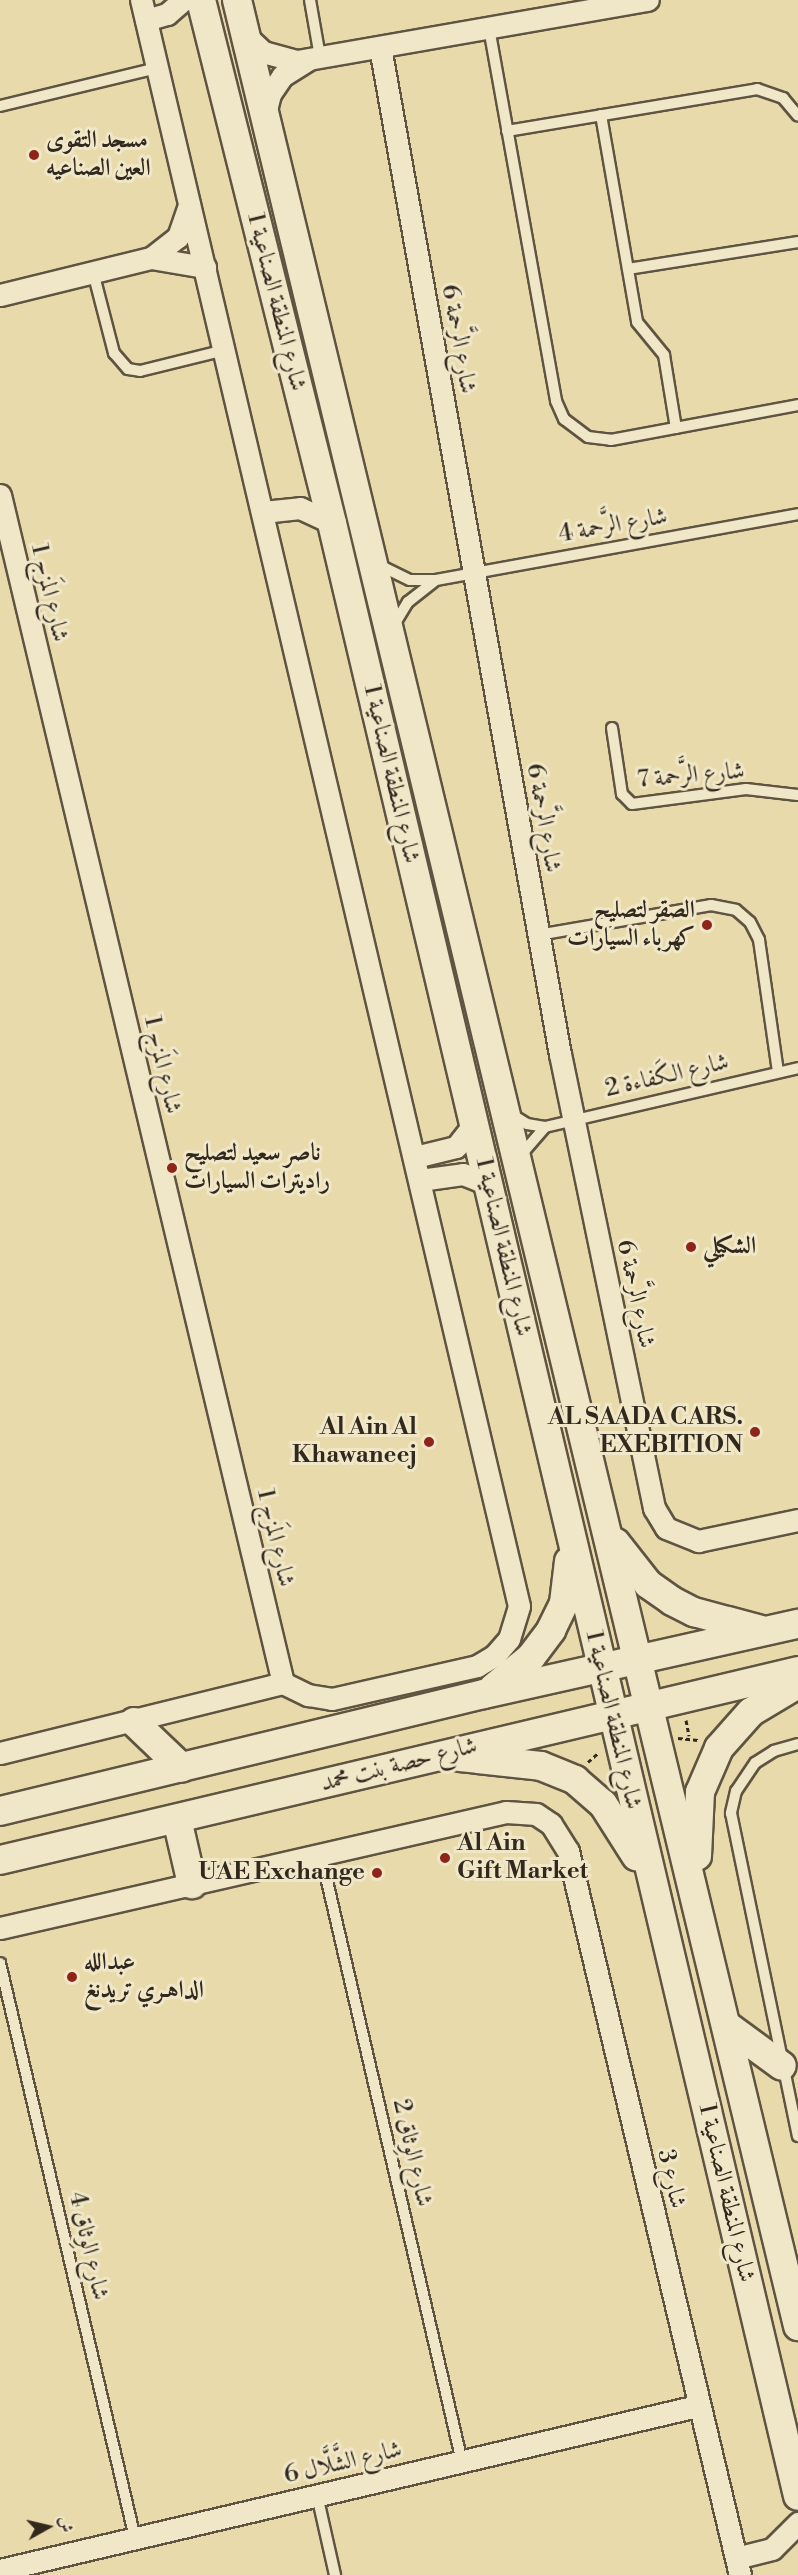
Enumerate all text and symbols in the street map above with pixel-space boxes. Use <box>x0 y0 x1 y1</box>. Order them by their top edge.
place label: مسجد التقوى العين الصناعيه <box>46 127 151 183</box>
marker: مسجد التقوى العين الصناعيه <box>27 148 41 162</box>
street label: شارع المنطقة الصناعية 1 <box>240 210 312 394</box>
street label: شارع الرَّحمة 6 <box>434 282 482 396</box>
street label: شارع الرَّحمة 4 <box>556 502 670 550</box>
street label: شارع المَزج 1 <box>24 541 74 645</box>
street label: شارع المنطقة الصناعية 1 <box>356 682 426 866</box>
street label: شارع الرَّحمة 7 <box>636 757 746 795</box>
street label: شارع الرَّحمة 6 <box>519 761 567 875</box>
place label: الصقر لتصليح كهرباء السيارات <box>567 897 695 953</box>
marker: الصقر لتصليح كهرباء السيارات <box>700 918 714 932</box>
street label: شارع المَزج 1 <box>137 1013 187 1117</box>
street label: شارع الكَفاءة 2 <box>602 1048 732 1104</box>
place label: ناصر سعيد لتصليح راديترات السيارات <box>184 1140 330 1196</box>
street label: شارع المنطقة الصناعية 1 <box>468 1155 538 1339</box>
marker: ناصر سعيد لتصليح راديترات السيارات <box>165 1161 179 1175</box>
place label: الشكيلي <box>703 1233 756 1261</box>
street label: شارع الرَّحمة 6 <box>609 1237 661 1351</box>
marker: الشكيلي <box>684 1240 698 1254</box>
place label: AL SAADA CARS. EXEBITION <box>548 1404 743 1460</box>
place label: Al Ain Al Khawaneej <box>292 1414 417 1470</box>
marker: AL SAADA CARS. EXEBITION <box>748 1425 762 1439</box>
marker: Al Ain Al Khawaneej <box>422 1435 436 1449</box>
street label: شارع المَزج 1 <box>250 1486 300 1590</box>
street label: شارع المنطقة الصناعية 1 <box>578 1628 648 1812</box>
street label: شارع حصة بنت محمد <box>318 1732 480 1798</box>
place label: Al Ain Gift Market <box>457 1830 588 1886</box>
marker: Al Ain Gift Market <box>438 1851 452 1865</box>
place label: UAE Exchange <box>198 1859 365 1887</box>
marker: UAE Exchange <box>370 1866 384 1880</box>
place label: عبدالله الداهـري تريدنغ <box>84 1949 204 2005</box>
marker: عبدالله الداهـري تريدنغ <box>65 1970 79 1984</box>
street label: شارع الوِثاق 2 <box>386 2096 438 2210</box>
street label: شارع المنطقة الصناعية 1 <box>691 2101 761 2285</box>
street label: شارع 3 <box>650 2147 692 2211</box>
street label: شارع الوِثاق 4 <box>62 2189 114 2303</box>
street label: شارع الشَّلَّال 6 <box>281 2435 405 2491</box>
north arrow <box>18 2497 78 2557</box>
text: ش <box>55 2515 77 2534</box>

